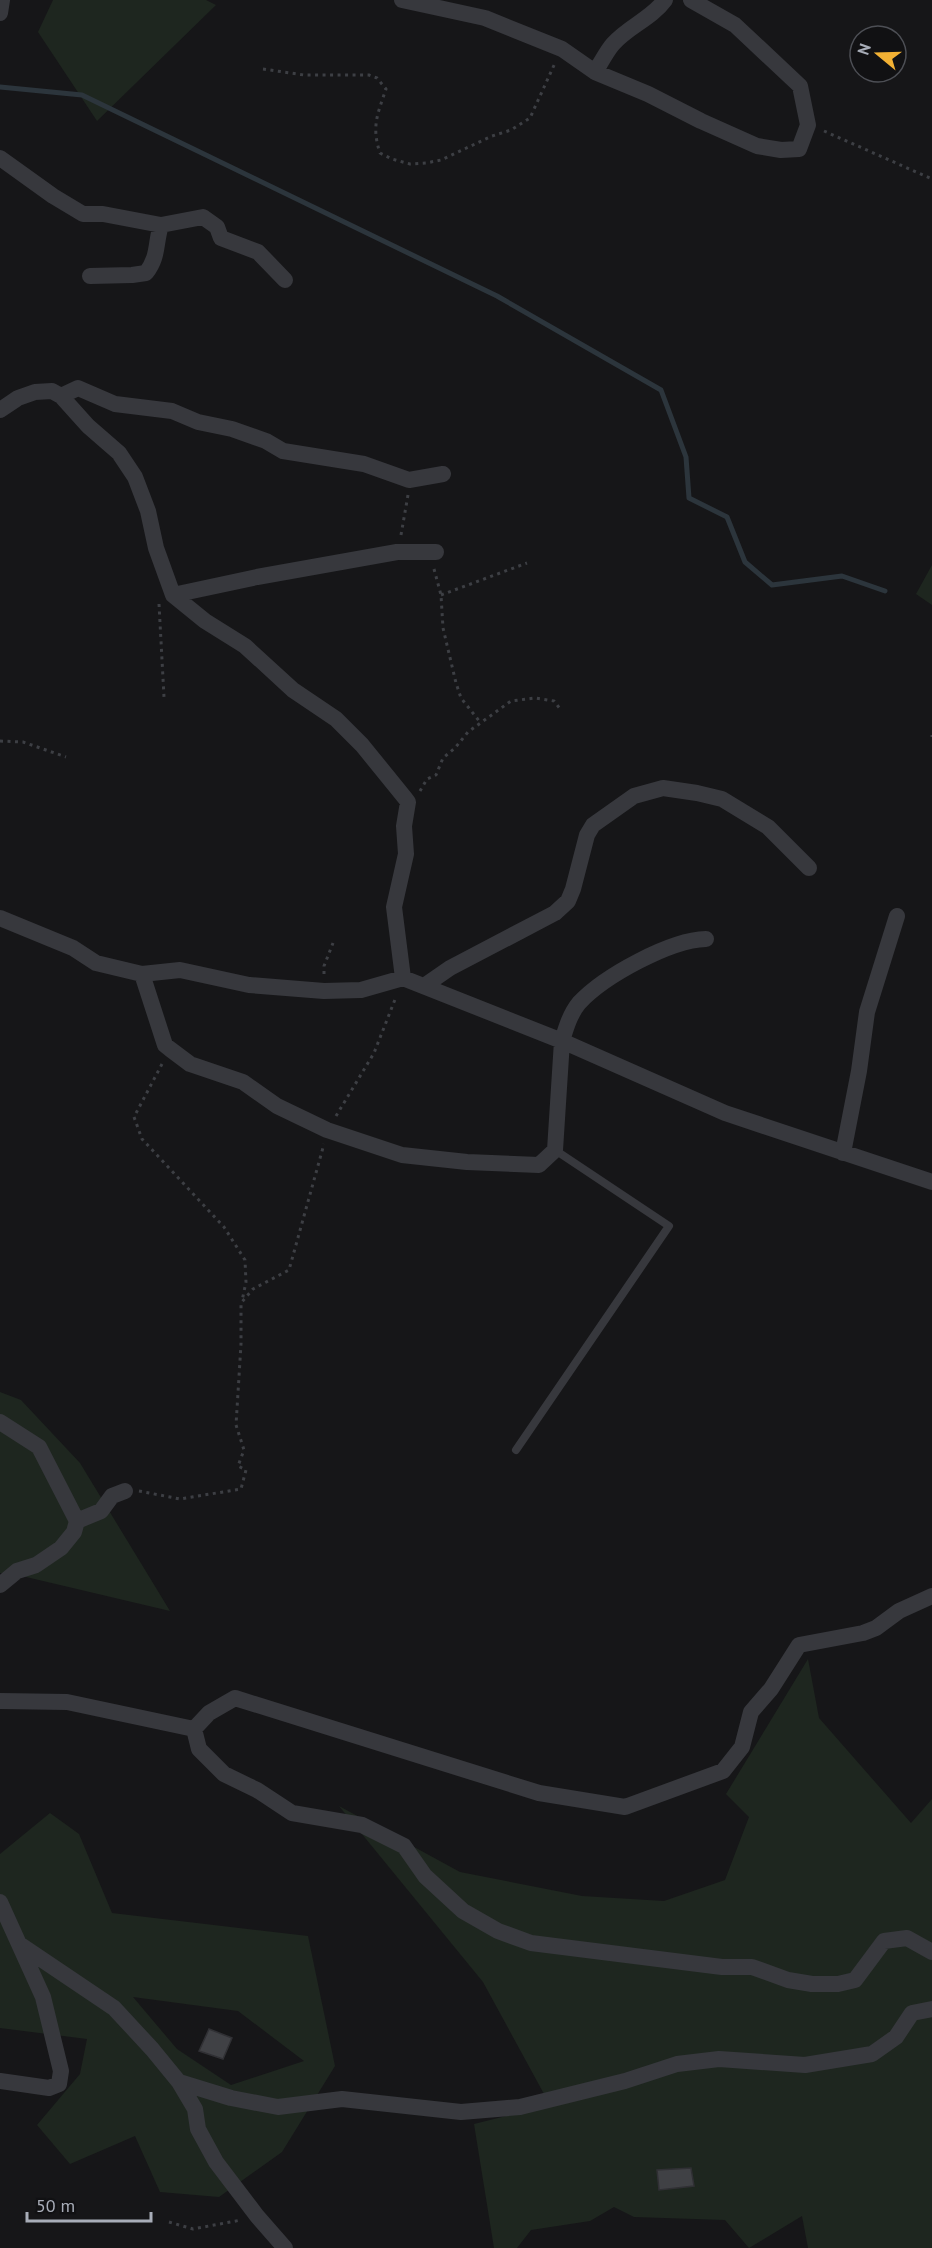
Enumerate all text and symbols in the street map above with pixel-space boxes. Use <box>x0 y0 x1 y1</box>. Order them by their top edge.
north arrow <box>848 24 908 84</box>
text: N <box>853 41 875 57</box>
scale bar <box>27 2185 152 2223</box>
text: 50 m <box>36 2194 75 2217</box>

